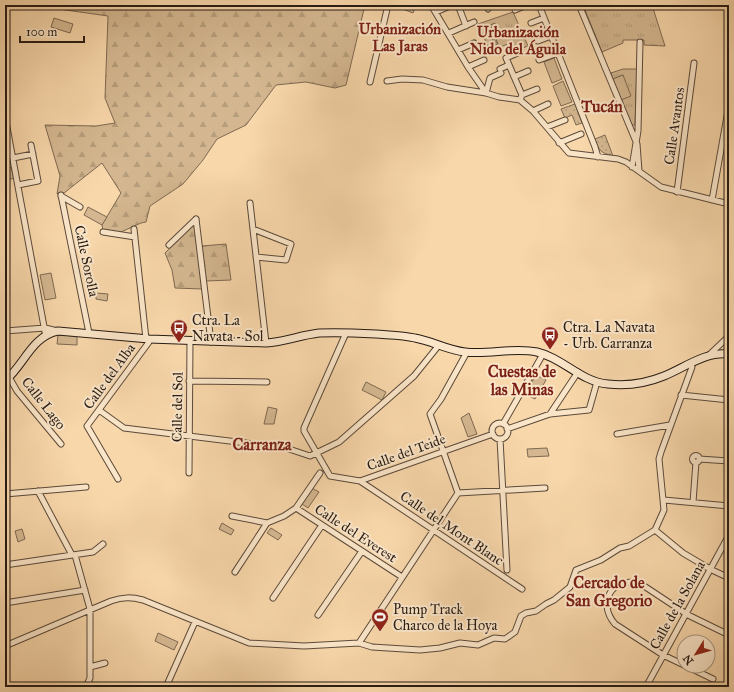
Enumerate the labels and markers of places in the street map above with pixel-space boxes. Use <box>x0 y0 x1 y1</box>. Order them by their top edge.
place label: Ctra. La Navata - Sol <box>192 312 264 345</box>
bus stop icon: Ctra. La Navata - Sol <box>169 318 189 343</box>
place label: Ctra. La Navata - Urb. Carranza <box>563 319 655 352</box>
bus stop icon: Ctra. La Navata - Urb. Carranza <box>540 325 560 350</box>
place label: Pump Track Charco de la Hoya <box>393 601 498 634</box>
sports icon: Pump Track Charco de la Hoya <box>370 607 390 632</box>

